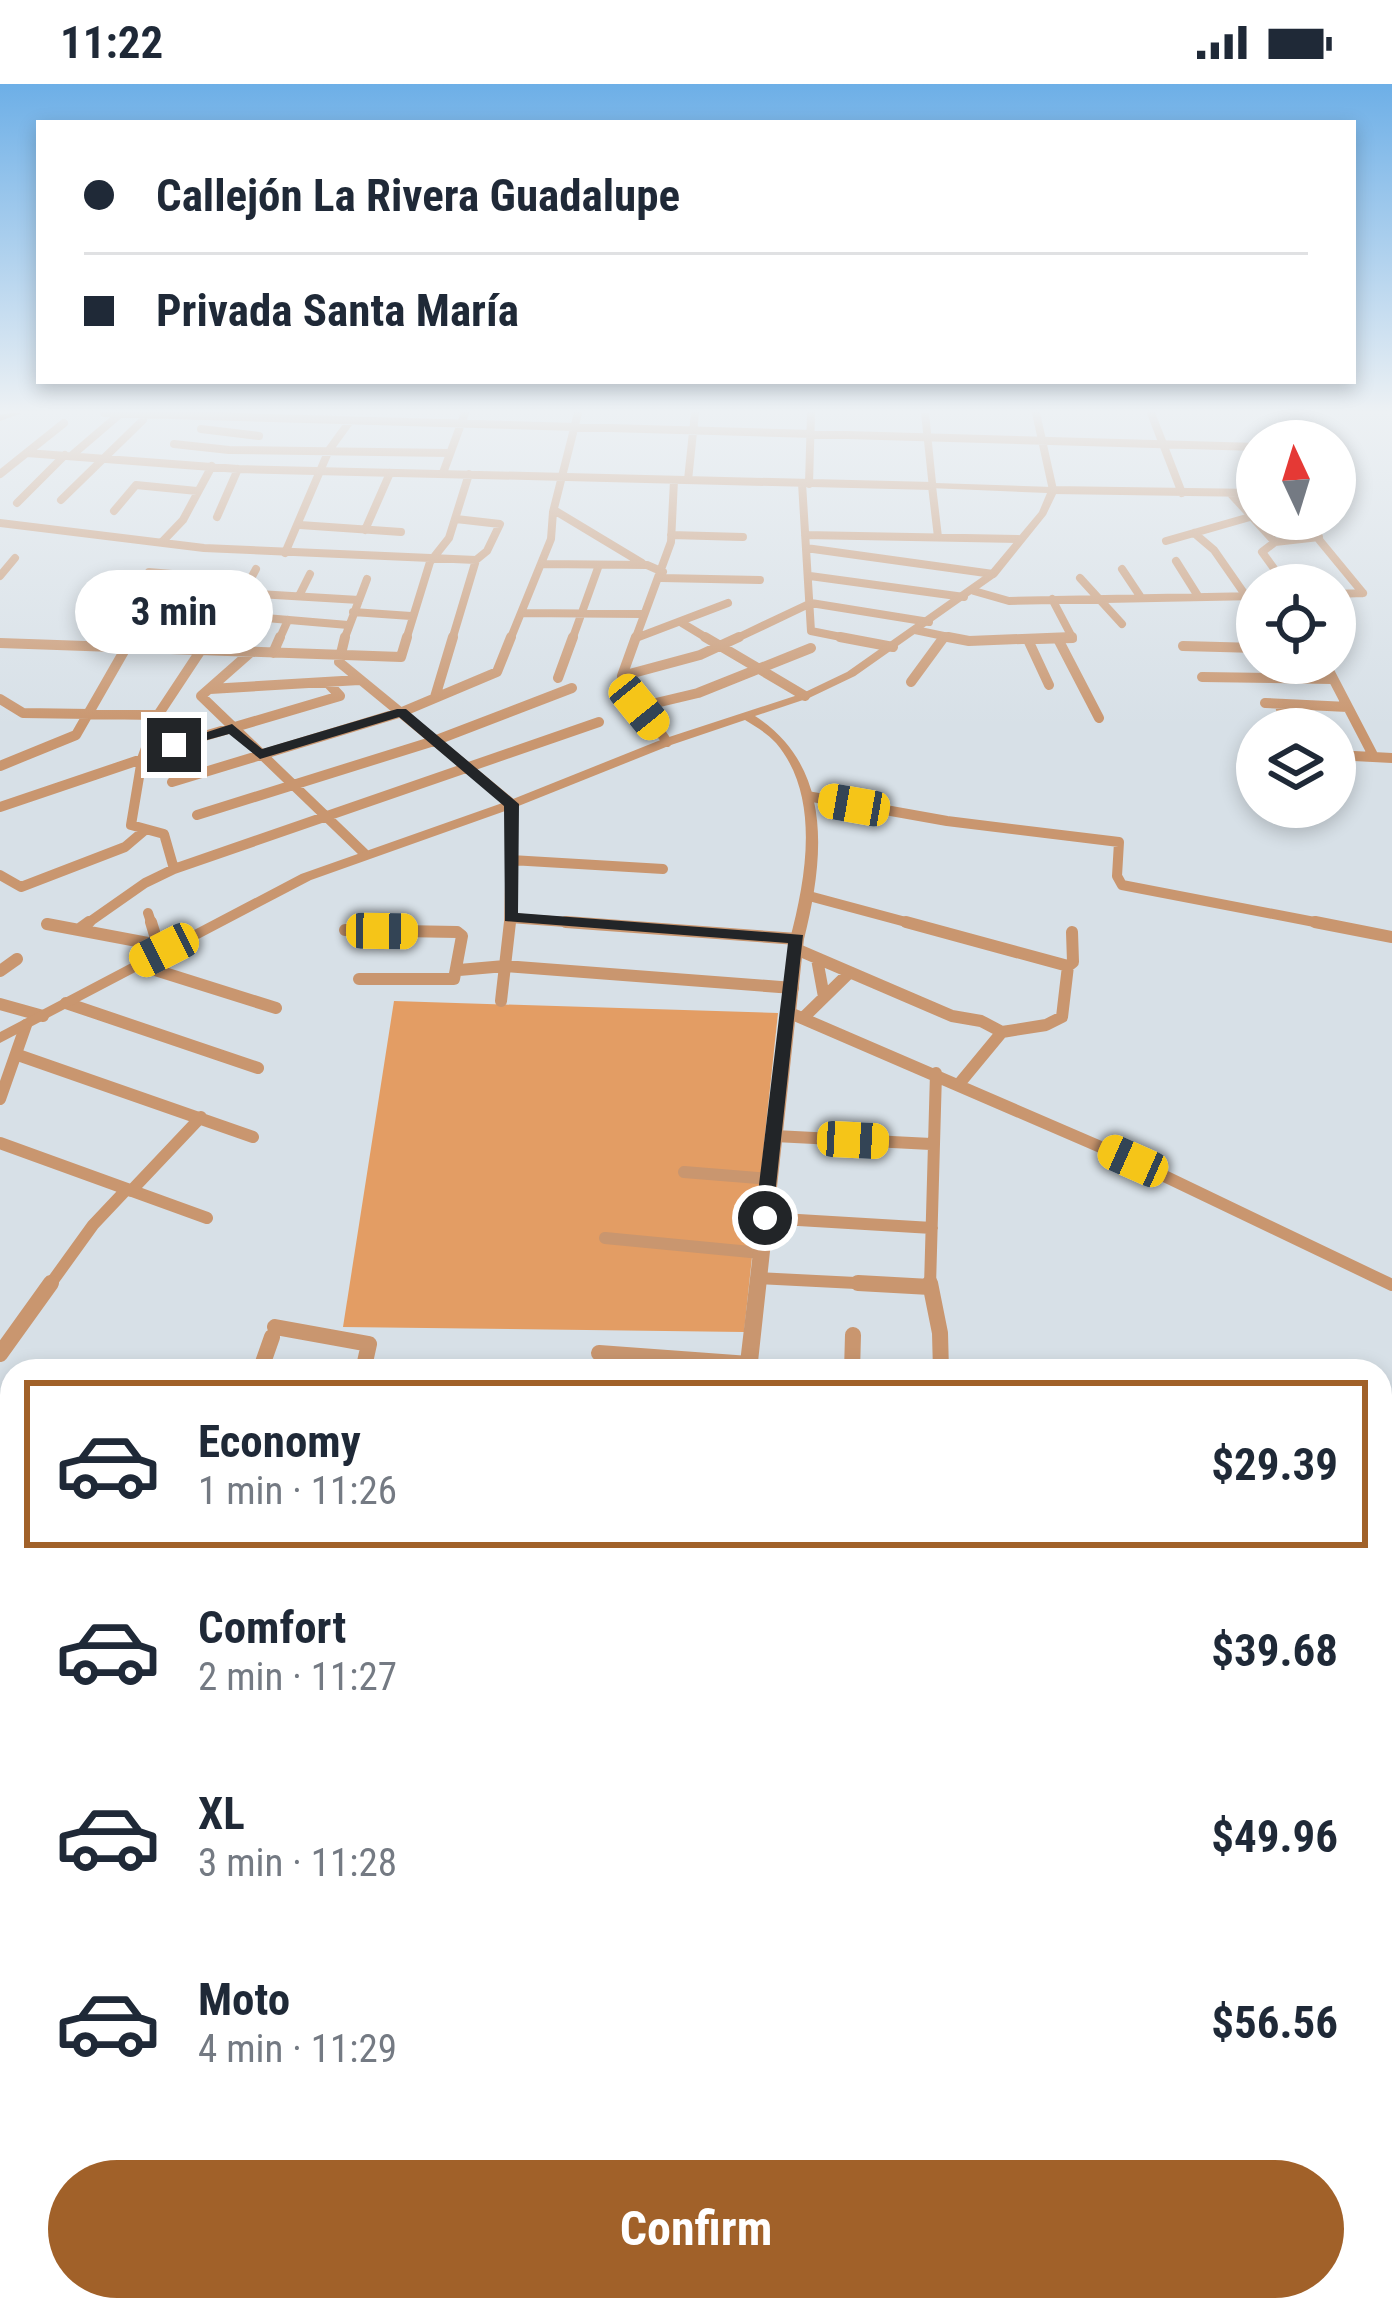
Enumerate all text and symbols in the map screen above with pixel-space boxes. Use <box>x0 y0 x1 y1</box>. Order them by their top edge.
text: 11:22 <box>60 16 163 69</box>
text: Callejón La Rivera Guadalupe <box>156 169 680 222</box>
text: Privada Santa María <box>156 284 519 337</box>
north arrow <box>1236 420 1356 540</box>
map controls <box>1236 420 1356 828</box>
button: locate <box>1236 564 1356 684</box>
callout: 3 min <box>75 571 273 655</box>
text: 3 min <box>131 589 217 635</box>
car <box>602 668 676 746</box>
button: layers <box>1236 708 1356 828</box>
route end <box>147 718 201 772</box>
car <box>815 781 893 829</box>
car <box>346 912 418 950</box>
car <box>124 918 204 982</box>
car <box>816 1120 890 1160</box>
car <box>1093 1130 1173 1192</box>
route start <box>738 1191 792 1245</box>
icon: car <box>54 1410 162 1518</box>
text: Economy <box>198 1415 361 1468</box>
text: $29.39 <box>1211 1438 1338 1491</box>
text: 1 min · 11:26 <box>198 1468 397 1514</box>
icon: car <box>54 1596 162 1704</box>
text: Comfort <box>198 1601 346 1654</box>
text: $39.68 <box>1211 1624 1338 1677</box>
text: 2 min · 11:27 <box>198 1654 397 1700</box>
icon: car <box>54 1782 162 1890</box>
text: XL <box>198 1787 245 1840</box>
text: $49.96 <box>1211 1810 1338 1863</box>
text: 3 min · 11:28 <box>198 1840 397 1886</box>
icon: car <box>54 1968 162 2076</box>
text: Moto <box>198 1973 290 2026</box>
text: $56.56 <box>1211 1996 1338 2049</box>
text: 4 min · 11:29 <box>198 2026 397 2072</box>
button: Confirm <box>48 2160 1344 2298</box>

